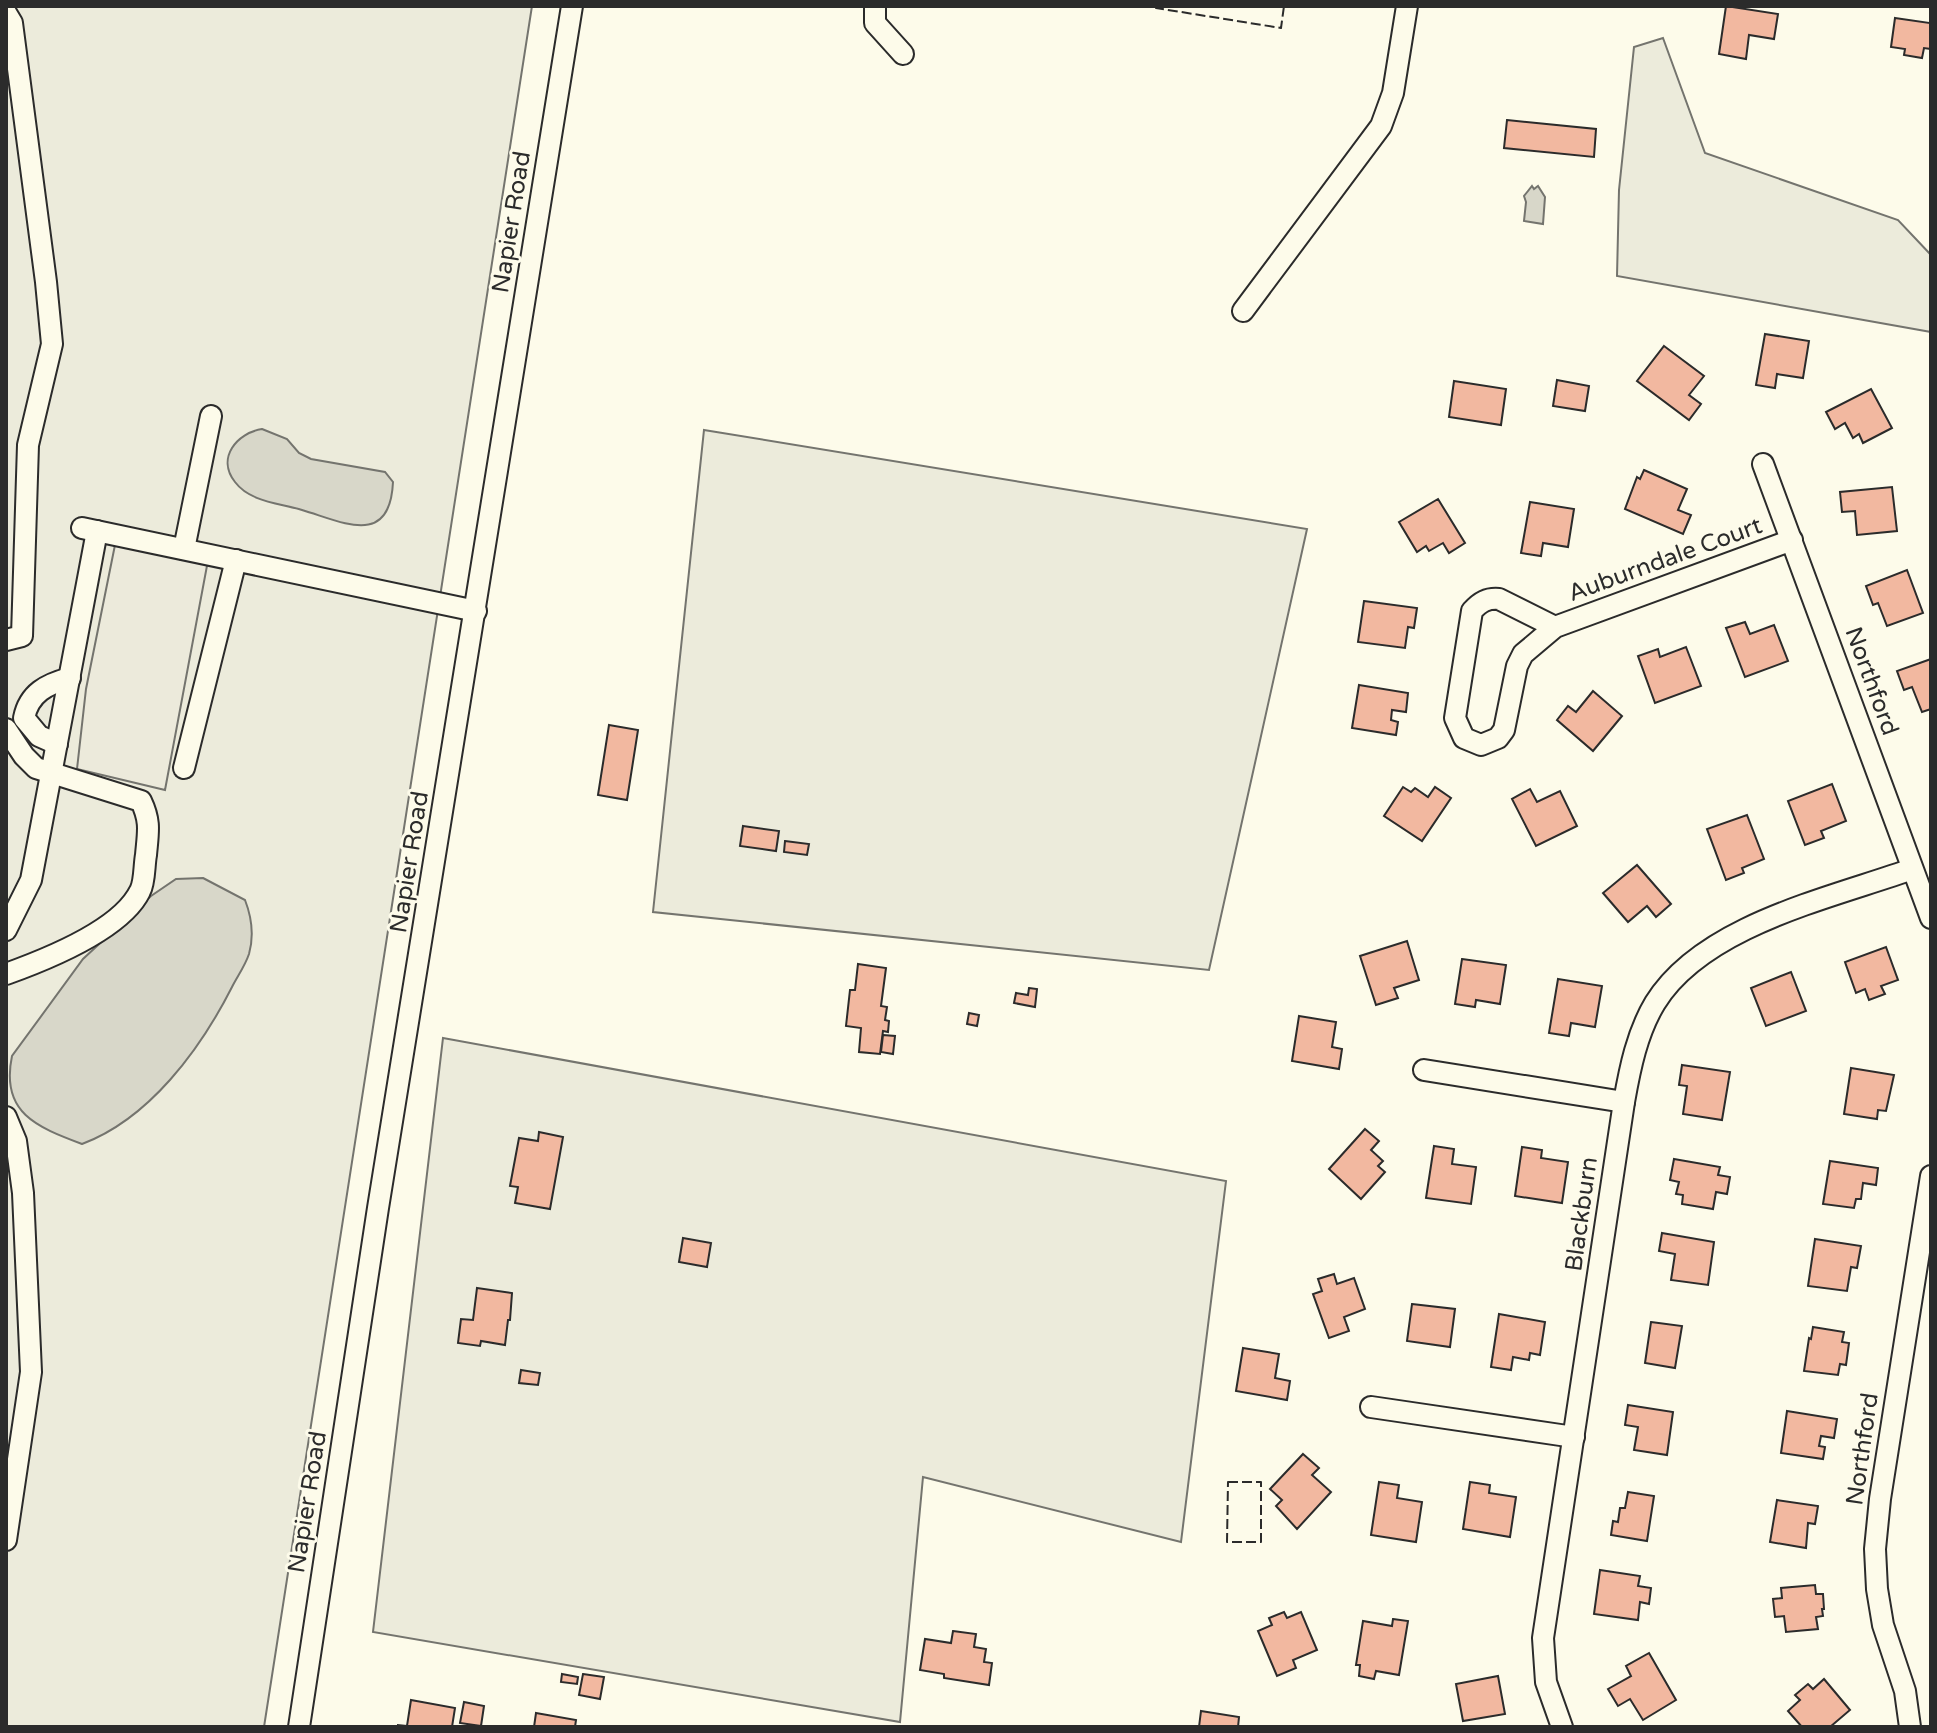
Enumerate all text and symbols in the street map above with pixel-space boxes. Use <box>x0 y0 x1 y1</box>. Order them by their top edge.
street label: Napier Road <box>486 149 537 295</box>
street label: Auburndale Court <box>1564 511 1766 608</box>
street label: Northford <box>1839 623 1905 739</box>
street label: Napier Road <box>384 789 435 935</box>
street label: Blackburn <box>1559 1155 1604 1273</box>
street label: Northford <box>1840 1391 1885 1507</box>
street label: Napier Road <box>282 1429 333 1575</box>

